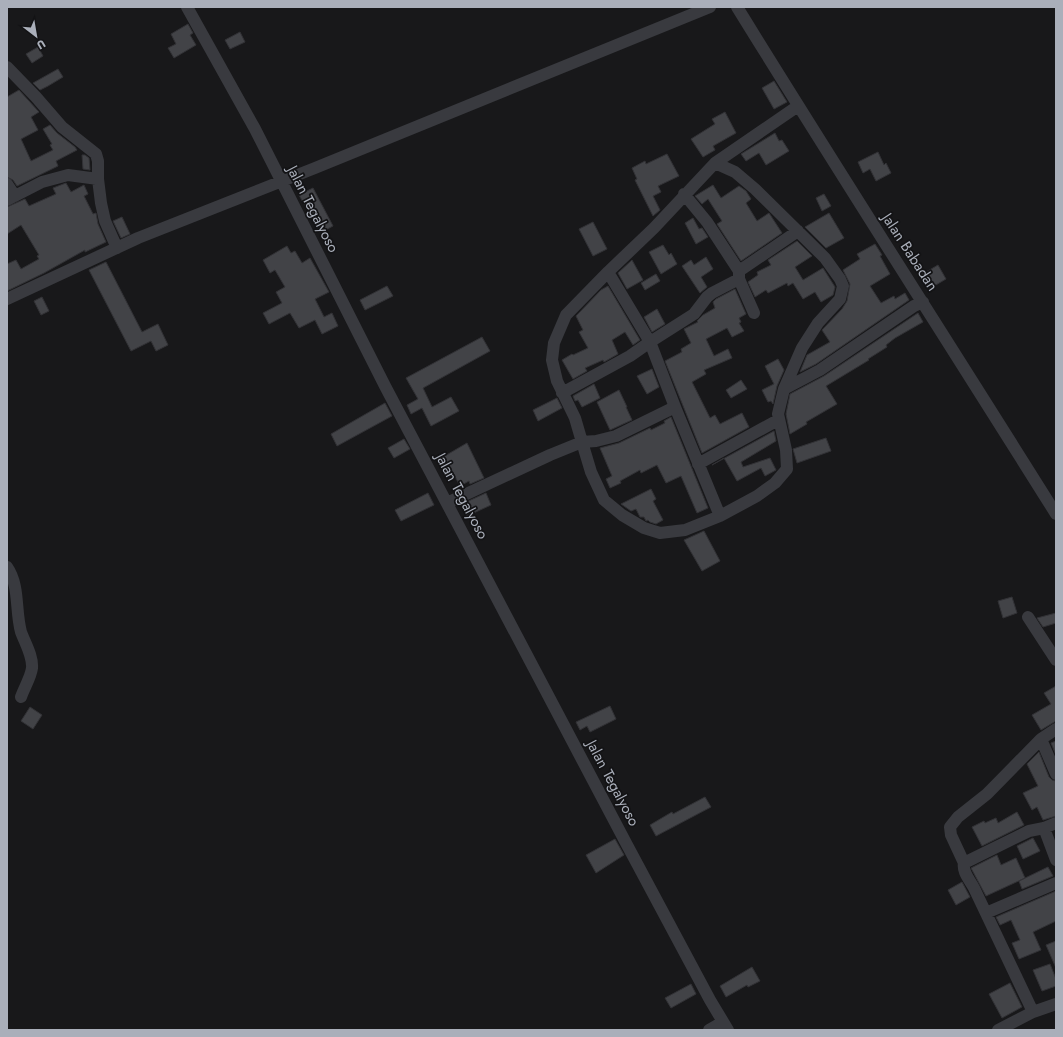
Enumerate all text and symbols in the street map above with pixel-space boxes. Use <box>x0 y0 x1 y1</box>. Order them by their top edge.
north arrow <box>16 16 56 56</box>
text: U <box>34 36 49 53</box>
street label: Jalan Tegalyoso <box>281 160 344 256</box>
street label: Jalan Babadan <box>875 207 943 295</box>
street label: Jalan Tegalyoso <box>429 447 494 543</box>
street label: Jalan Tegalyoso <box>580 734 645 830</box>

